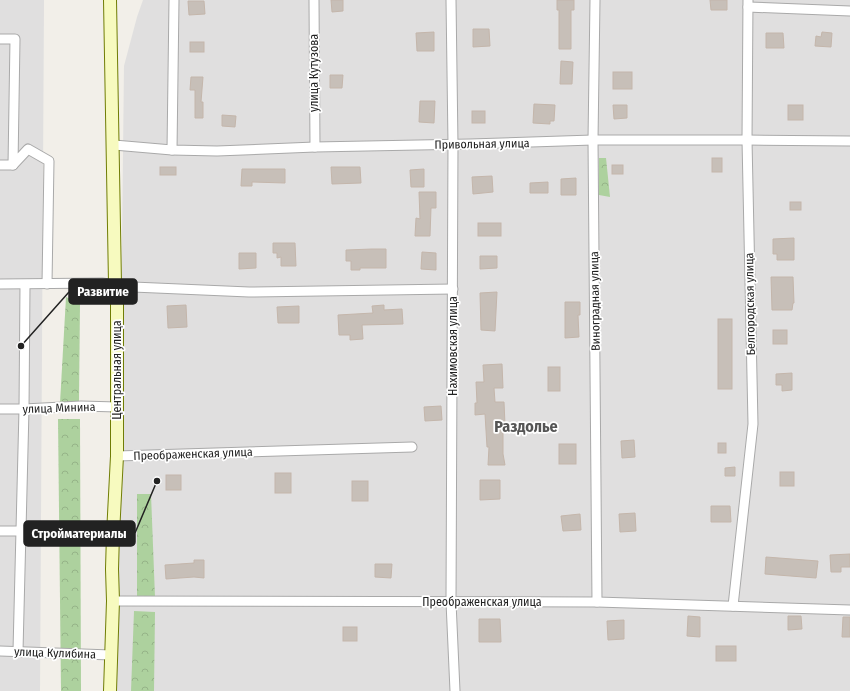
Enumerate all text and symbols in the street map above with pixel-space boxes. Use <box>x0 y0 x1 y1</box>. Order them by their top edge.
street label: улица Кутузова <box>307 34 321 112</box>
street label: Привольная улица <box>434 136 530 152</box>
street label: Виноградная улица <box>587 251 603 351</box>
street label: Белгородская улица <box>742 252 758 356</box>
callout: Развитие <box>69 279 137 304</box>
text: Развитие <box>77 284 129 299</box>
street label: Нахимовская улица <box>446 296 460 396</box>
street label: Центральная улица <box>110 320 124 420</box>
street label: улица Минина <box>22 400 96 416</box>
district label: Раздолье <box>494 417 558 436</box>
street label: Преображенская улица <box>133 445 253 463</box>
callout: Стройматериалы <box>24 521 135 546</box>
text: Стройматериалы <box>31 526 127 541</box>
street label: Преображенская улица <box>422 595 542 609</box>
street label: улица Кулибина <box>14 645 96 661</box>

